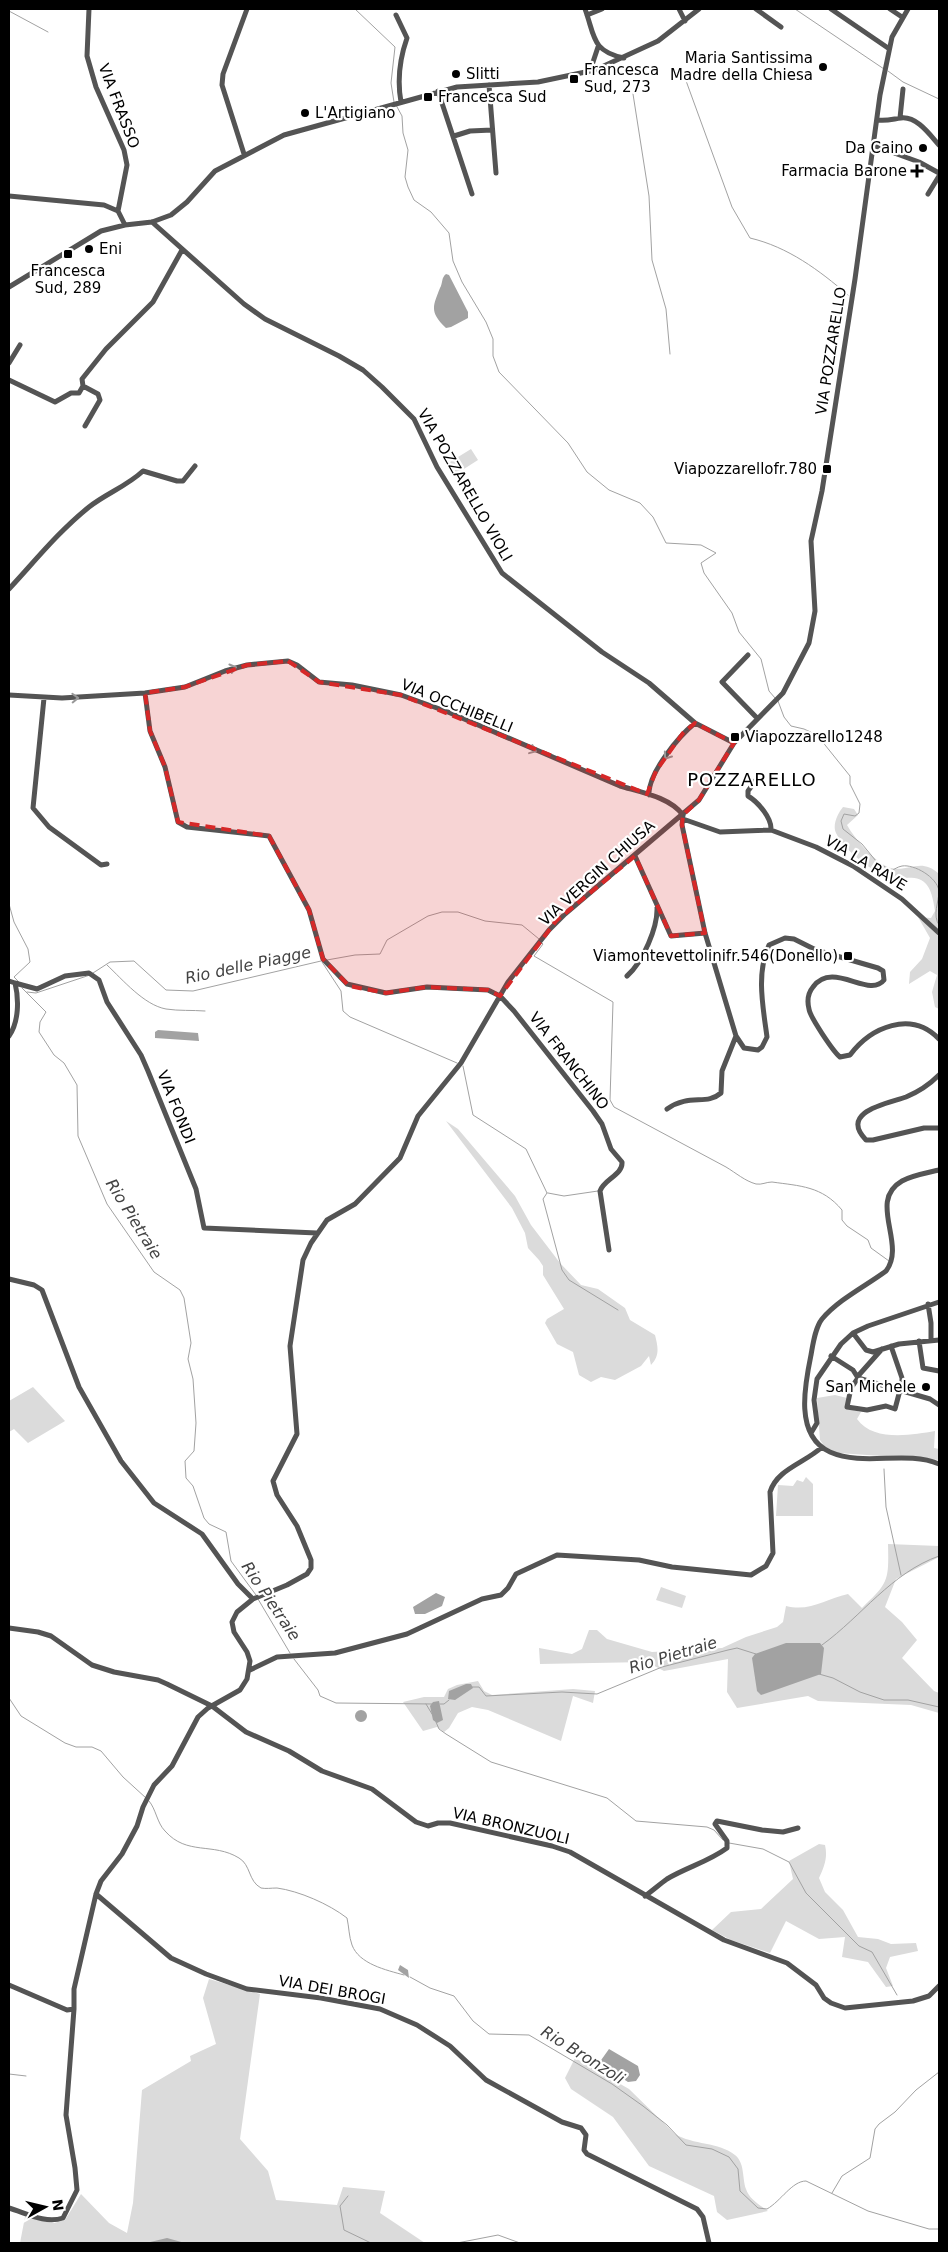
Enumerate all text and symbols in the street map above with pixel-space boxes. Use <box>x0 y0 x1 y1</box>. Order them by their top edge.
place label: Maria Santissima Madre della Chiesa <box>670 49 813 84</box>
street label: VIA FRASSO <box>95 61 143 151</box>
place label: Francesca Sud, 273 <box>584 61 659 96</box>
marker: Maria Santissima Madre della Chiesa <box>817 61 829 73</box>
place label: Slitti <box>466 65 500 83</box>
marker: Slitti <box>450 68 462 80</box>
marker: Francesca Sud, 273 <box>568 73 580 85</box>
place label: Francesca Sud <box>438 88 546 106</box>
marker: Francesca Sud <box>422 91 434 103</box>
place label: L'Artigiano <box>315 104 396 122</box>
marker: L'Artigiano <box>299 107 311 119</box>
place label: Da Caino <box>845 139 913 157</box>
marker: Da Caino <box>917 142 929 154</box>
place label: Farmacia Barone <box>781 162 907 180</box>
marker: Farmacia Barone <box>911 165 923 177</box>
place label: Eni <box>99 240 122 258</box>
marker: Eni <box>83 243 95 255</box>
marker: Francesca Sud, 289 <box>62 248 74 260</box>
place label: Francesca Sud, 289 <box>30 262 106 297</box>
street label: VIA POZZARELLO <box>812 286 850 416</box>
street label: VIA POZZARELLO VIOLI <box>414 405 516 565</box>
place label: Viapozzarellofr.780 <box>674 460 817 478</box>
marker: Viapozzarellofr.780 <box>821 463 833 475</box>
one-way arrow <box>228 664 237 674</box>
street label: VIA OCCHIBELLI <box>398 675 516 737</box>
one-way arrow <box>72 693 79 703</box>
place label: Viapozzarello1248 <box>745 728 883 746</box>
marker: Viapozzarello1248 <box>729 731 741 743</box>
one-way arrow <box>528 744 537 754</box>
one-way arrow <box>664 750 673 760</box>
district label: POZZARELLO <box>687 769 817 790</box>
street label: VIA VERGIN CHIUSA <box>536 816 659 930</box>
street label: VIA LA RAVE <box>822 832 910 894</box>
water label: Rio delle Piagge <box>183 942 313 988</box>
place label: Viamontevettolinifr.546(Donello) <box>593 947 838 965</box>
marker: Viamontevettolinifr.546(Donello) <box>842 950 854 962</box>
street label: VIA FRANCHINO <box>525 1009 613 1113</box>
street label: VIA FONDI <box>153 1068 199 1146</box>
water label: Rio Pietraie <box>102 1175 166 1263</box>
place label: San Michele <box>826 1378 916 1396</box>
marker: San Michele <box>920 1381 932 1393</box>
water label: Rio Pietraie <box>238 1558 304 1644</box>
water label: Rio Pietraie <box>627 1633 720 1677</box>
street label: VIA BRONZUOLI <box>451 1804 571 1848</box>
street label: VIA DEI BROGI <box>277 1972 387 2008</box>
water label: Rio Bronzoli <box>538 2022 629 2089</box>
north arrow <box>20 2182 70 2232</box>
text: N <box>49 2198 67 2212</box>

